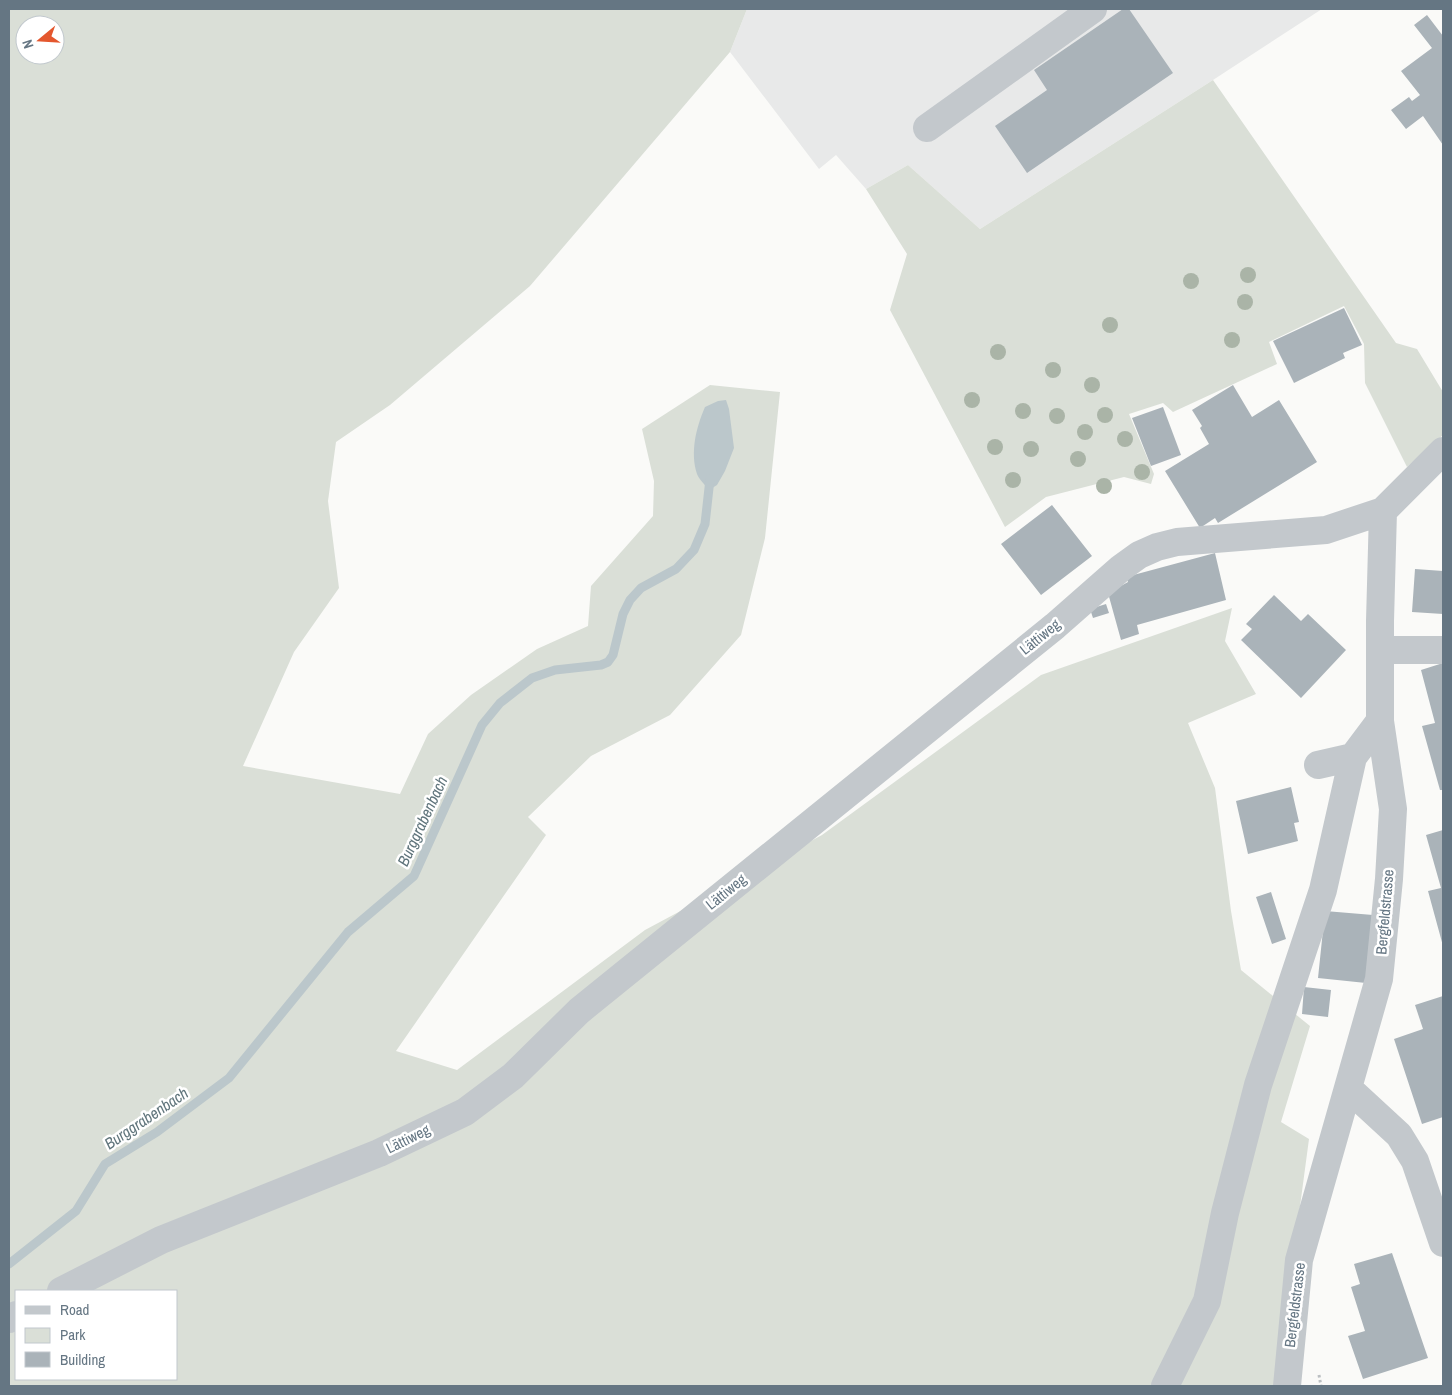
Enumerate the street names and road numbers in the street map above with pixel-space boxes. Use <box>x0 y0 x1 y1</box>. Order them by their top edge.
street label: Lättiweg <box>1015 614 1064 659</box>
street label: Bergfeldstrasse <box>1370 868 1399 955</box>
street label: Lättiweg <box>701 869 750 914</box>
street label: Lättiweg <box>382 1119 433 1158</box>
street label: Bergfeldstrasse <box>1279 1261 1310 1349</box>

